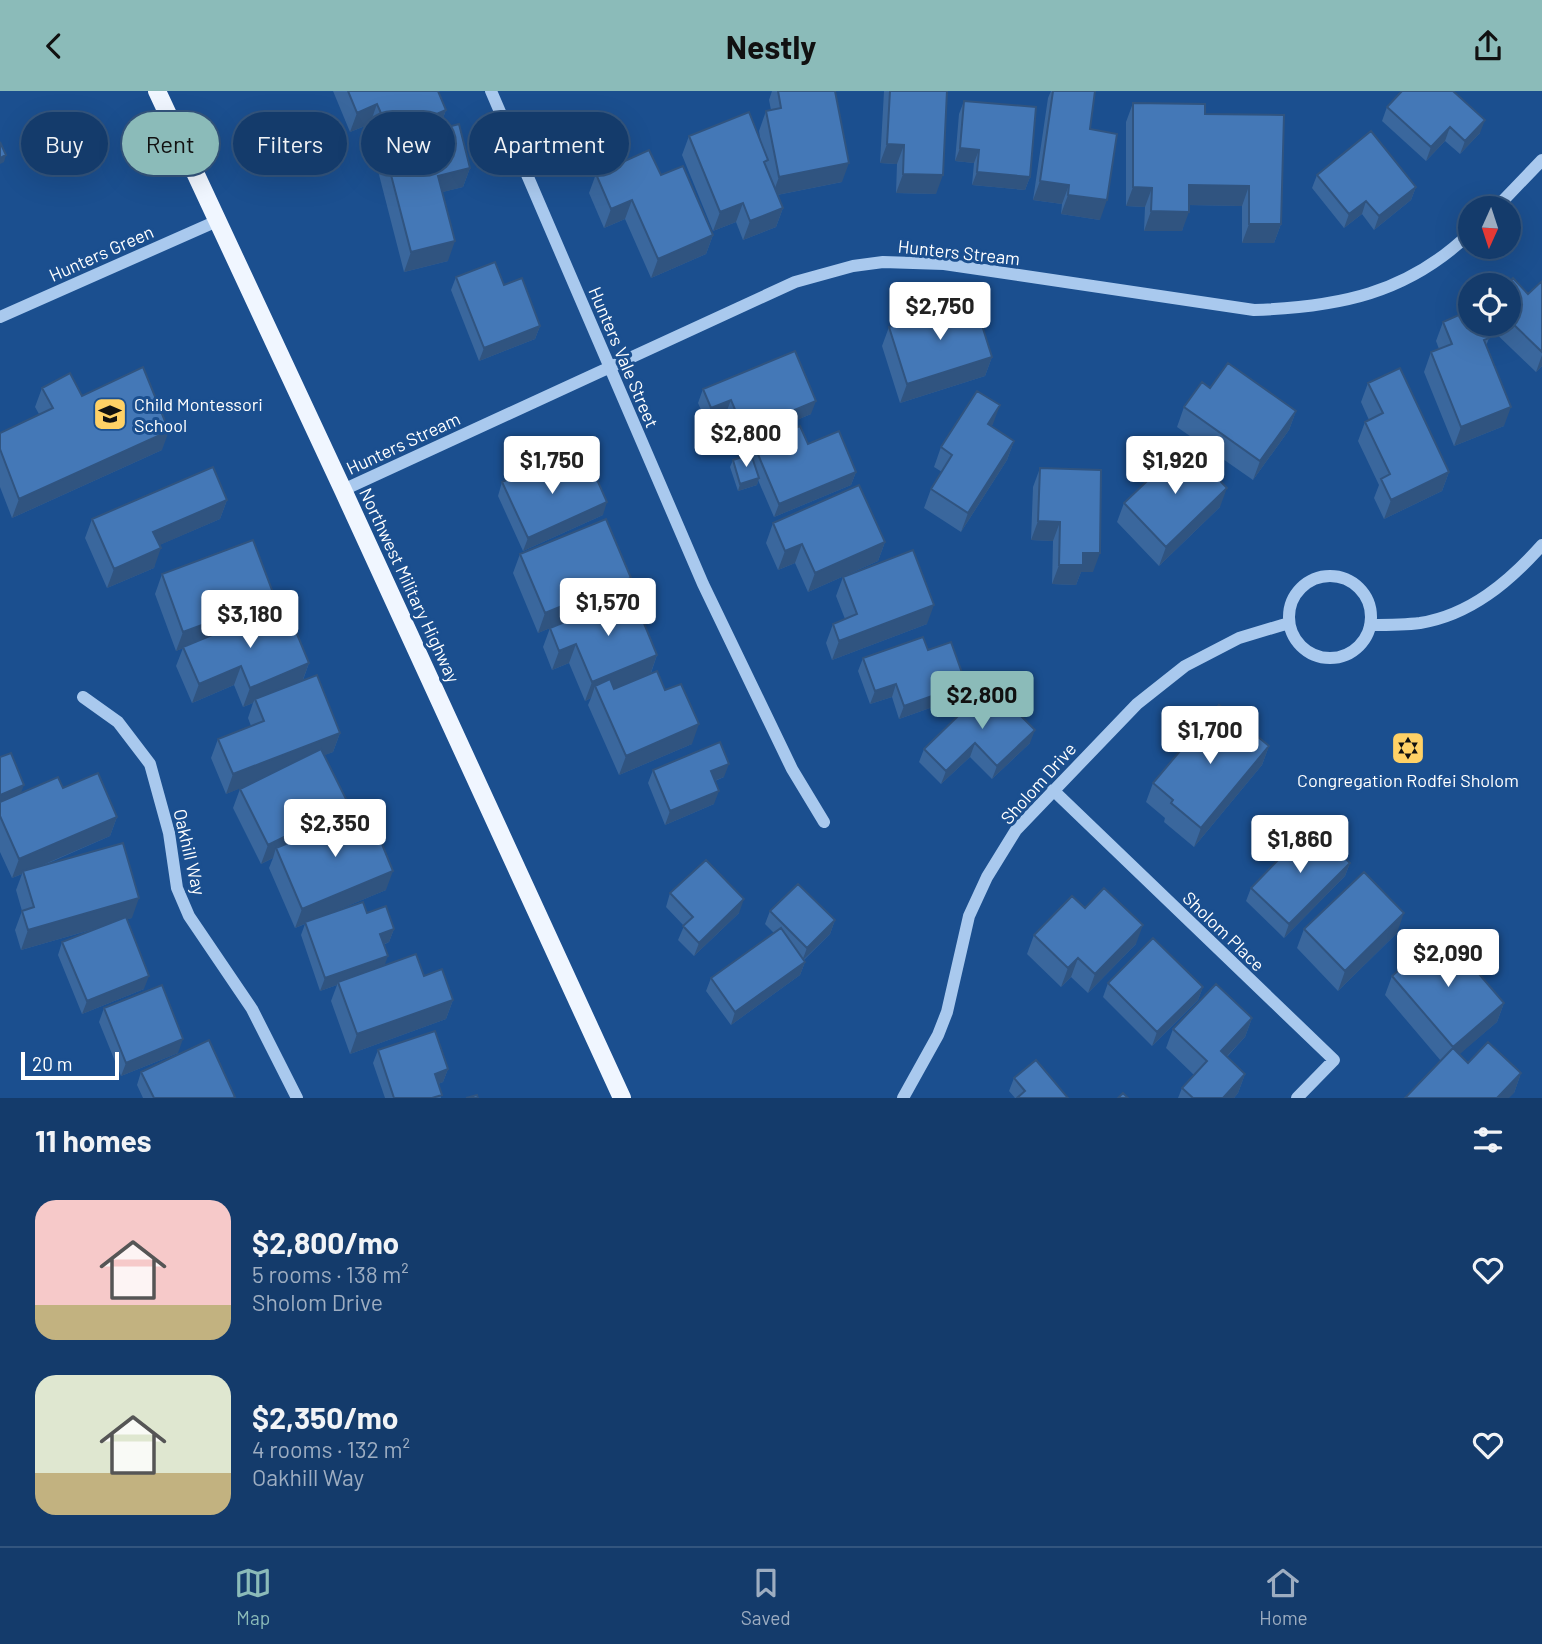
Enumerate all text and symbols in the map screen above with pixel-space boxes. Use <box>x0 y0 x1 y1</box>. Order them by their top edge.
icon: back <box>35 27 73 65</box>
text: Nestly <box>726 27 816 65</box>
icon: share <box>1469 27 1507 65</box>
chip: Buy <box>21 112 108 175</box>
chip: Rent <box>122 112 219 175</box>
chip: Filters <box>233 112 347 175</box>
chip: New <box>361 112 455 175</box>
chip: Apartment <box>469 112 629 175</box>
north arrow <box>1458 196 1521 259</box>
map controls <box>1458 196 1521 336</box>
street label: Hunters Green <box>45 220 157 286</box>
street label: Hunters Stream <box>897 235 1021 269</box>
button: locate <box>1458 273 1521 336</box>
pin: $2,750 <box>883 282 997 342</box>
street label: Hunters Vale Street <box>584 283 664 431</box>
text: $2,750 <box>905 291 975 319</box>
place label: Child Montessori School <box>134 393 263 436</box>
school or university icon: Child Montessori School <box>91 395 129 433</box>
street label: Hunters Stream <box>343 407 463 479</box>
pin: $2,800 <box>689 409 803 469</box>
text: $2,800 <box>711 418 781 446</box>
pin: $1,750 <box>495 437 609 496</box>
pin: $1,920 <box>1118 437 1232 496</box>
text: $1,750 <box>520 445 584 473</box>
text: $1,920 <box>1142 445 1208 473</box>
street label: Northwest Military Highway <box>355 484 465 686</box>
pin: $1,570 <box>551 579 665 638</box>
text: $1,570 <box>576 587 640 615</box>
pin: $3,180 <box>193 591 307 650</box>
text: $3,180 <box>217 599 283 627</box>
pin: $2,800 <box>925 671 1039 731</box>
text: $2,800 <box>947 680 1017 708</box>
pin: $1,700 <box>1153 707 1267 766</box>
text: $1,700 <box>1177 715 1243 743</box>
synagogue icon: Congregation Rodfei Sholom <box>1389 729 1427 767</box>
street label: Sholom Drive <box>996 738 1080 828</box>
place label: Congregation Rodfei Sholom <box>1297 769 1519 791</box>
pin: $2,350 <box>278 799 392 859</box>
street label: Oakhill Way <box>169 807 211 897</box>
text: $2,350 <box>300 808 370 836</box>
pin: $1,860 <box>1243 815 1357 875</box>
text: $1,860 <box>1267 824 1333 852</box>
street label: Sholom Place <box>1179 887 1269 975</box>
pin: $2,090 <box>1391 929 1505 989</box>
text: $2,090 <box>1413 938 1483 966</box>
scale bar <box>21 1049 119 1081</box>
text: 20 m <box>32 1052 72 1075</box>
icon: filters <box>1469 1121 1507 1159</box>
text: 11 homes <box>35 1122 152 1158</box>
text: $2,800/mo <box>252 1224 399 1260</box>
icon: home <box>91 1228 175 1312</box>
icon: heart <box>1469 1251 1507 1289</box>
text: 5 rooms · 138 m² <box>252 1260 409 1288</box>
text: Sholom Drive <box>252 1288 383 1316</box>
text: $2,350/mo <box>252 1399 398 1435</box>
icon: home <box>91 1403 175 1487</box>
icon: heart <box>1469 1426 1507 1464</box>
text: 4 rooms · 132 m² <box>252 1435 410 1463</box>
text: Oakhill Way <box>252 1463 364 1491</box>
tab: Map <box>234 1564 272 1629</box>
tab: Saved <box>741 1564 791 1629</box>
tab: Home <box>1259 1564 1308 1629</box>

